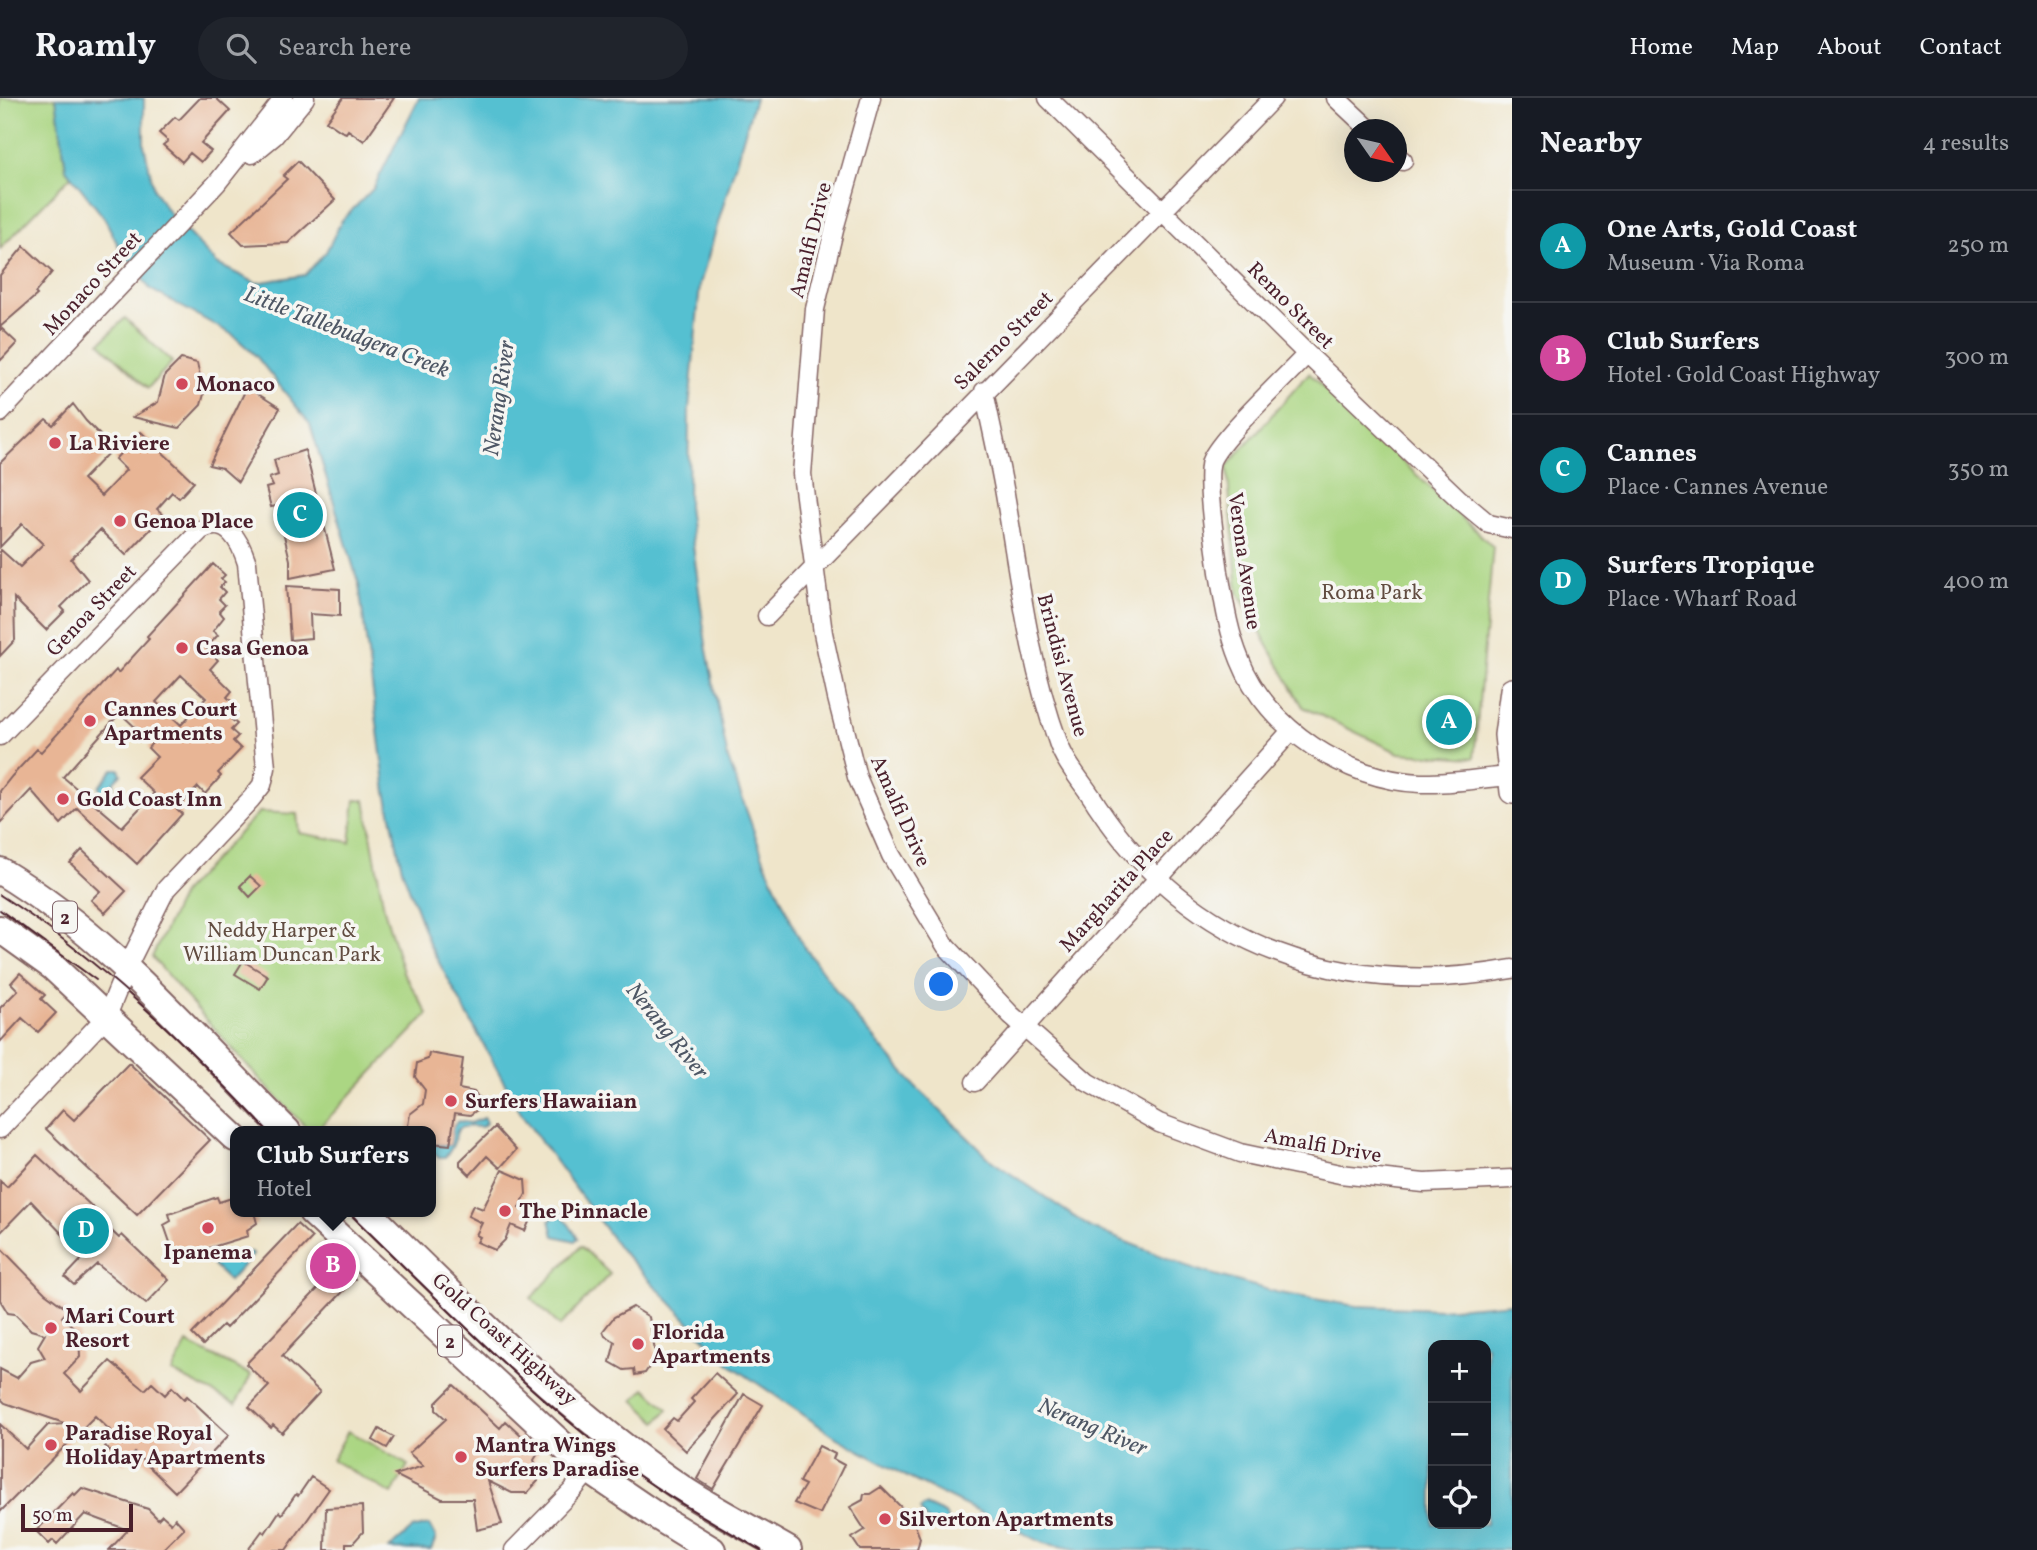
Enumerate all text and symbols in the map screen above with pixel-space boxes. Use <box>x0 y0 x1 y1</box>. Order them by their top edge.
search box <box>198 17 688 80</box>
text: Roamly <box>35 25 156 71</box>
icon: search <box>222 29 260 67</box>
text: Search here <box>278 30 411 66</box>
text: Home <box>1629 31 1693 65</box>
text: Map <box>1731 31 1779 65</box>
text: About <box>1817 31 1882 65</box>
text: Contact <box>1920 31 2002 65</box>
north arrow <box>1344 119 1407 182</box>
text: Nearby <box>1540 123 1642 165</box>
text: 4 results <box>1923 128 2009 160</box>
street label: Amalfi Drive <box>783 179 840 301</box>
text: One Arts, Gold Coast <box>1607 212 1857 248</box>
street label: Monaco Street <box>37 225 149 343</box>
text: A <box>1555 230 1571 262</box>
text: 250 m <box>1947 230 2009 262</box>
text: Museum · Via Roma <box>1607 248 1805 280</box>
street label: Remo Street <box>1240 256 1340 356</box>
water label: Little Tallebudgera Creek <box>239 279 454 387</box>
street label: Salerno Street <box>948 285 1060 397</box>
text: Club Surfers <box>1607 324 1760 360</box>
water label: Nerang River <box>476 338 524 458</box>
text: B <box>1555 342 1571 374</box>
text: 300 m <box>1945 342 2009 374</box>
text: Hotel · Gold Coast Highway <box>1607 360 1880 392</box>
place label: Monaco <box>196 371 275 400</box>
marker: Monaco <box>174 376 190 392</box>
place label: La Riviere <box>69 430 170 459</box>
marker: La Riviere <box>47 435 63 451</box>
text: Cannes <box>1607 436 1697 472</box>
text: C <box>1556 454 1570 486</box>
text: 350 m <box>1948 454 2009 486</box>
text: Place · Cannes Avenue <box>1607 472 1828 504</box>
pin: C <box>277 489 323 541</box>
street label: Verona Avenue <box>1220 491 1267 632</box>
place label: Genoa Place <box>134 508 253 537</box>
marker: Genoa Place <box>112 513 128 529</box>
text: Surfers Tropique <box>1607 548 1814 584</box>
street label: Genoa Street <box>40 558 144 664</box>
text: D <box>1555 566 1571 598</box>
text: 400 m <box>1943 566 2009 598</box>
park label: Roma Park <box>1321 579 1423 608</box>
text: Place · Wharf Road <box>1607 584 1797 616</box>
street label: Brindisi Avenue <box>1029 591 1095 740</box>
place label: Casa Genoa <box>196 635 309 664</box>
marker: Casa Genoa <box>174 640 190 656</box>
place label: Cannes Court Apartments <box>104 696 237 749</box>
pin: A <box>1426 696 1472 748</box>
marker: Cannes Court Apartments <box>82 713 98 729</box>
street label: Amalfi Drive <box>862 751 937 872</box>
place label: Gold Coast Inn <box>77 786 222 815</box>
marker: Gold Coast Inn <box>55 791 71 807</box>
street label: Margharita Place <box>1053 823 1181 959</box>
road number: 2 <box>53 902 77 932</box>
park label: Neddy Harper & William Duncan Park <box>183 917 382 970</box>
your location <box>924 967 958 1001</box>
water label: Nerang River <box>617 976 716 1087</box>
place label: Surfers Hawaiian <box>465 1088 638 1117</box>
marker: Surfers Hawaiian <box>443 1093 459 1109</box>
street label: Amalfi Drive <box>1262 1122 1384 1171</box>
popup <box>230 1126 436 1217</box>
text: Club Surfers <box>257 1138 409 1174</box>
text: Hotel <box>257 1174 312 1206</box>
place label: The Pinnacle <box>519 1198 648 1227</box>
marker: The Pinnacle <box>497 1203 513 1219</box>
pin: D <box>63 1205 109 1257</box>
marker: Ipanema <box>200 1220 216 1236</box>
place label: Ipanema <box>164 1239 252 1268</box>
pin: B <box>310 1240 356 1292</box>
street label: Gold Coast Highway <box>425 1267 583 1414</box>
place label: Mari Court Resort <box>65 1303 175 1356</box>
place label: Florida Apartments <box>652 1319 771 1372</box>
marker: Mari Court Resort <box>43 1320 59 1336</box>
road number: 2 <box>438 1326 462 1357</box>
marker: Florida Apartments <box>630 1336 646 1352</box>
map controls <box>1428 1340 1491 1529</box>
button: + <box>1428 1340 1491 1403</box>
water label: Nerang River <box>1032 1390 1152 1465</box>
button: − <box>1428 1403 1491 1466</box>
place label: Paradise Royal Holiday Apartments <box>65 1420 265 1473</box>
place label: Mantra Wings Surfers Paradise <box>475 1432 639 1485</box>
marker: Paradise Royal Holiday Apartments <box>43 1437 59 1453</box>
marker: Mantra Wings Surfers Paradise <box>453 1449 469 1465</box>
button: locate <box>1428 1466 1491 1529</box>
scale bar <box>21 1501 133 1533</box>
text: 50 m <box>32 1503 73 1529</box>
place label: Silverton Apartments <box>899 1506 1114 1535</box>
marker: Silverton Apartments <box>877 1511 893 1527</box>

